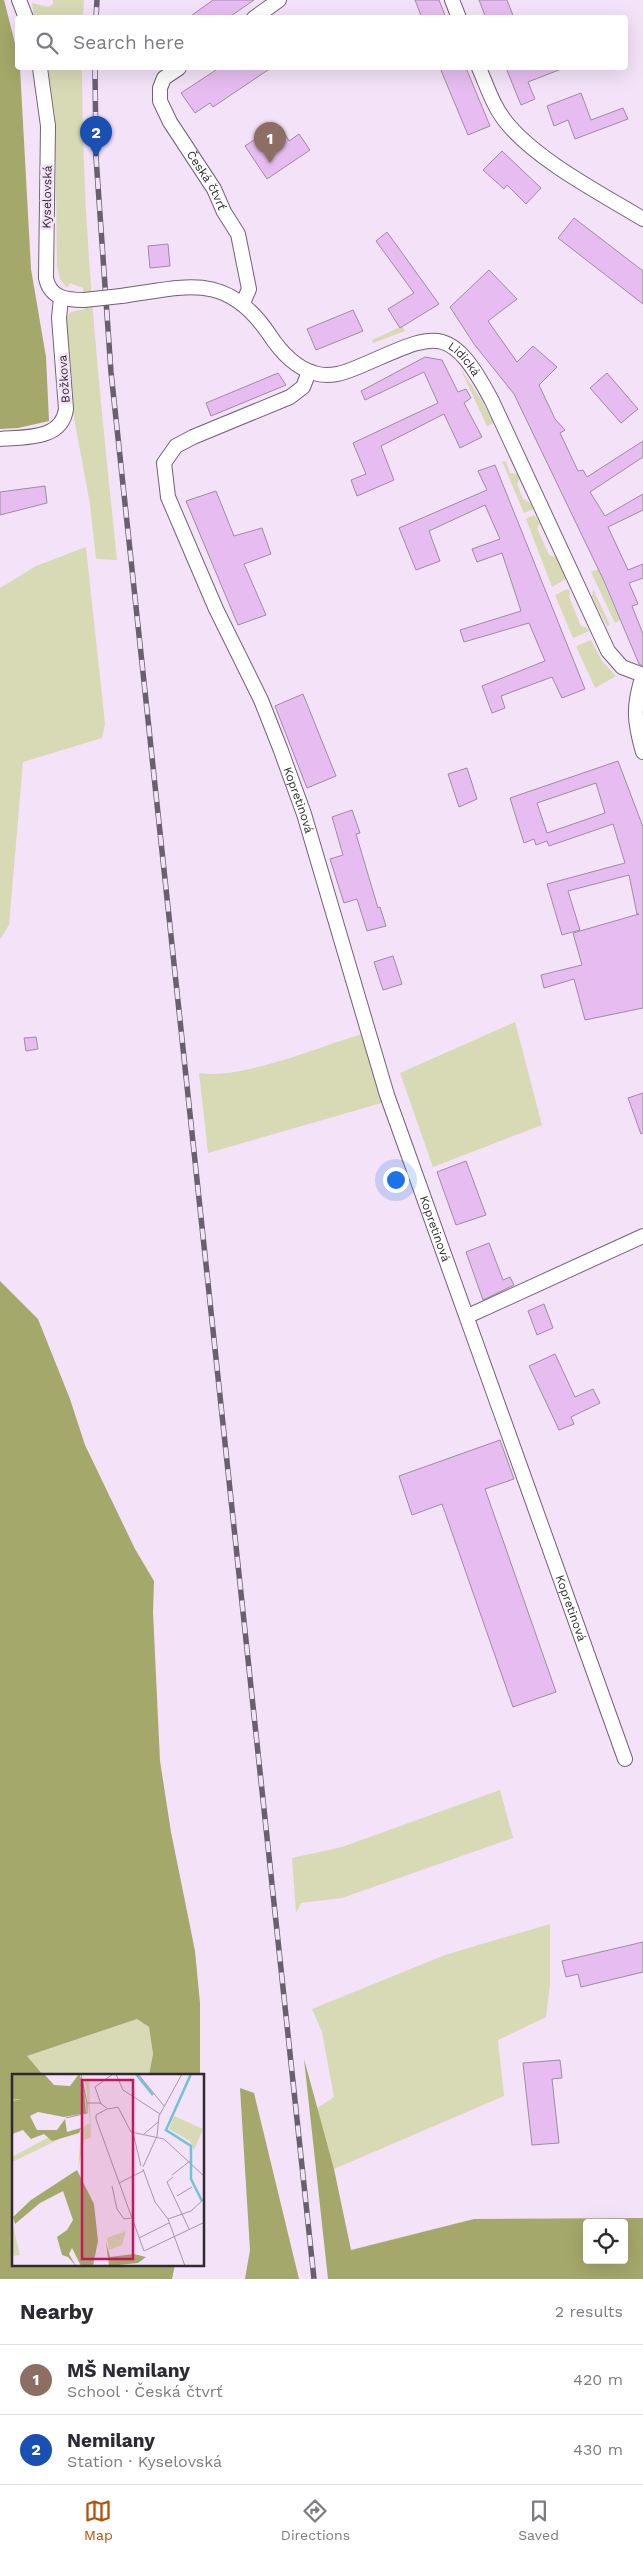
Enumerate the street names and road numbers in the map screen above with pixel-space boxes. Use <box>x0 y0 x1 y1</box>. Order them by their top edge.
street label: Česká čtvrť <box>184 148 229 212</box>
street label: Kyselovská <box>39 165 55 229</box>
street label: Lidická <box>446 339 483 379</box>
street label: Božkova <box>55 354 73 403</box>
street label: Kopretinová <box>280 765 316 835</box>
street label: Kopretinová <box>417 1194 453 1264</box>
street label: Kopretinová <box>553 1573 589 1643</box>

